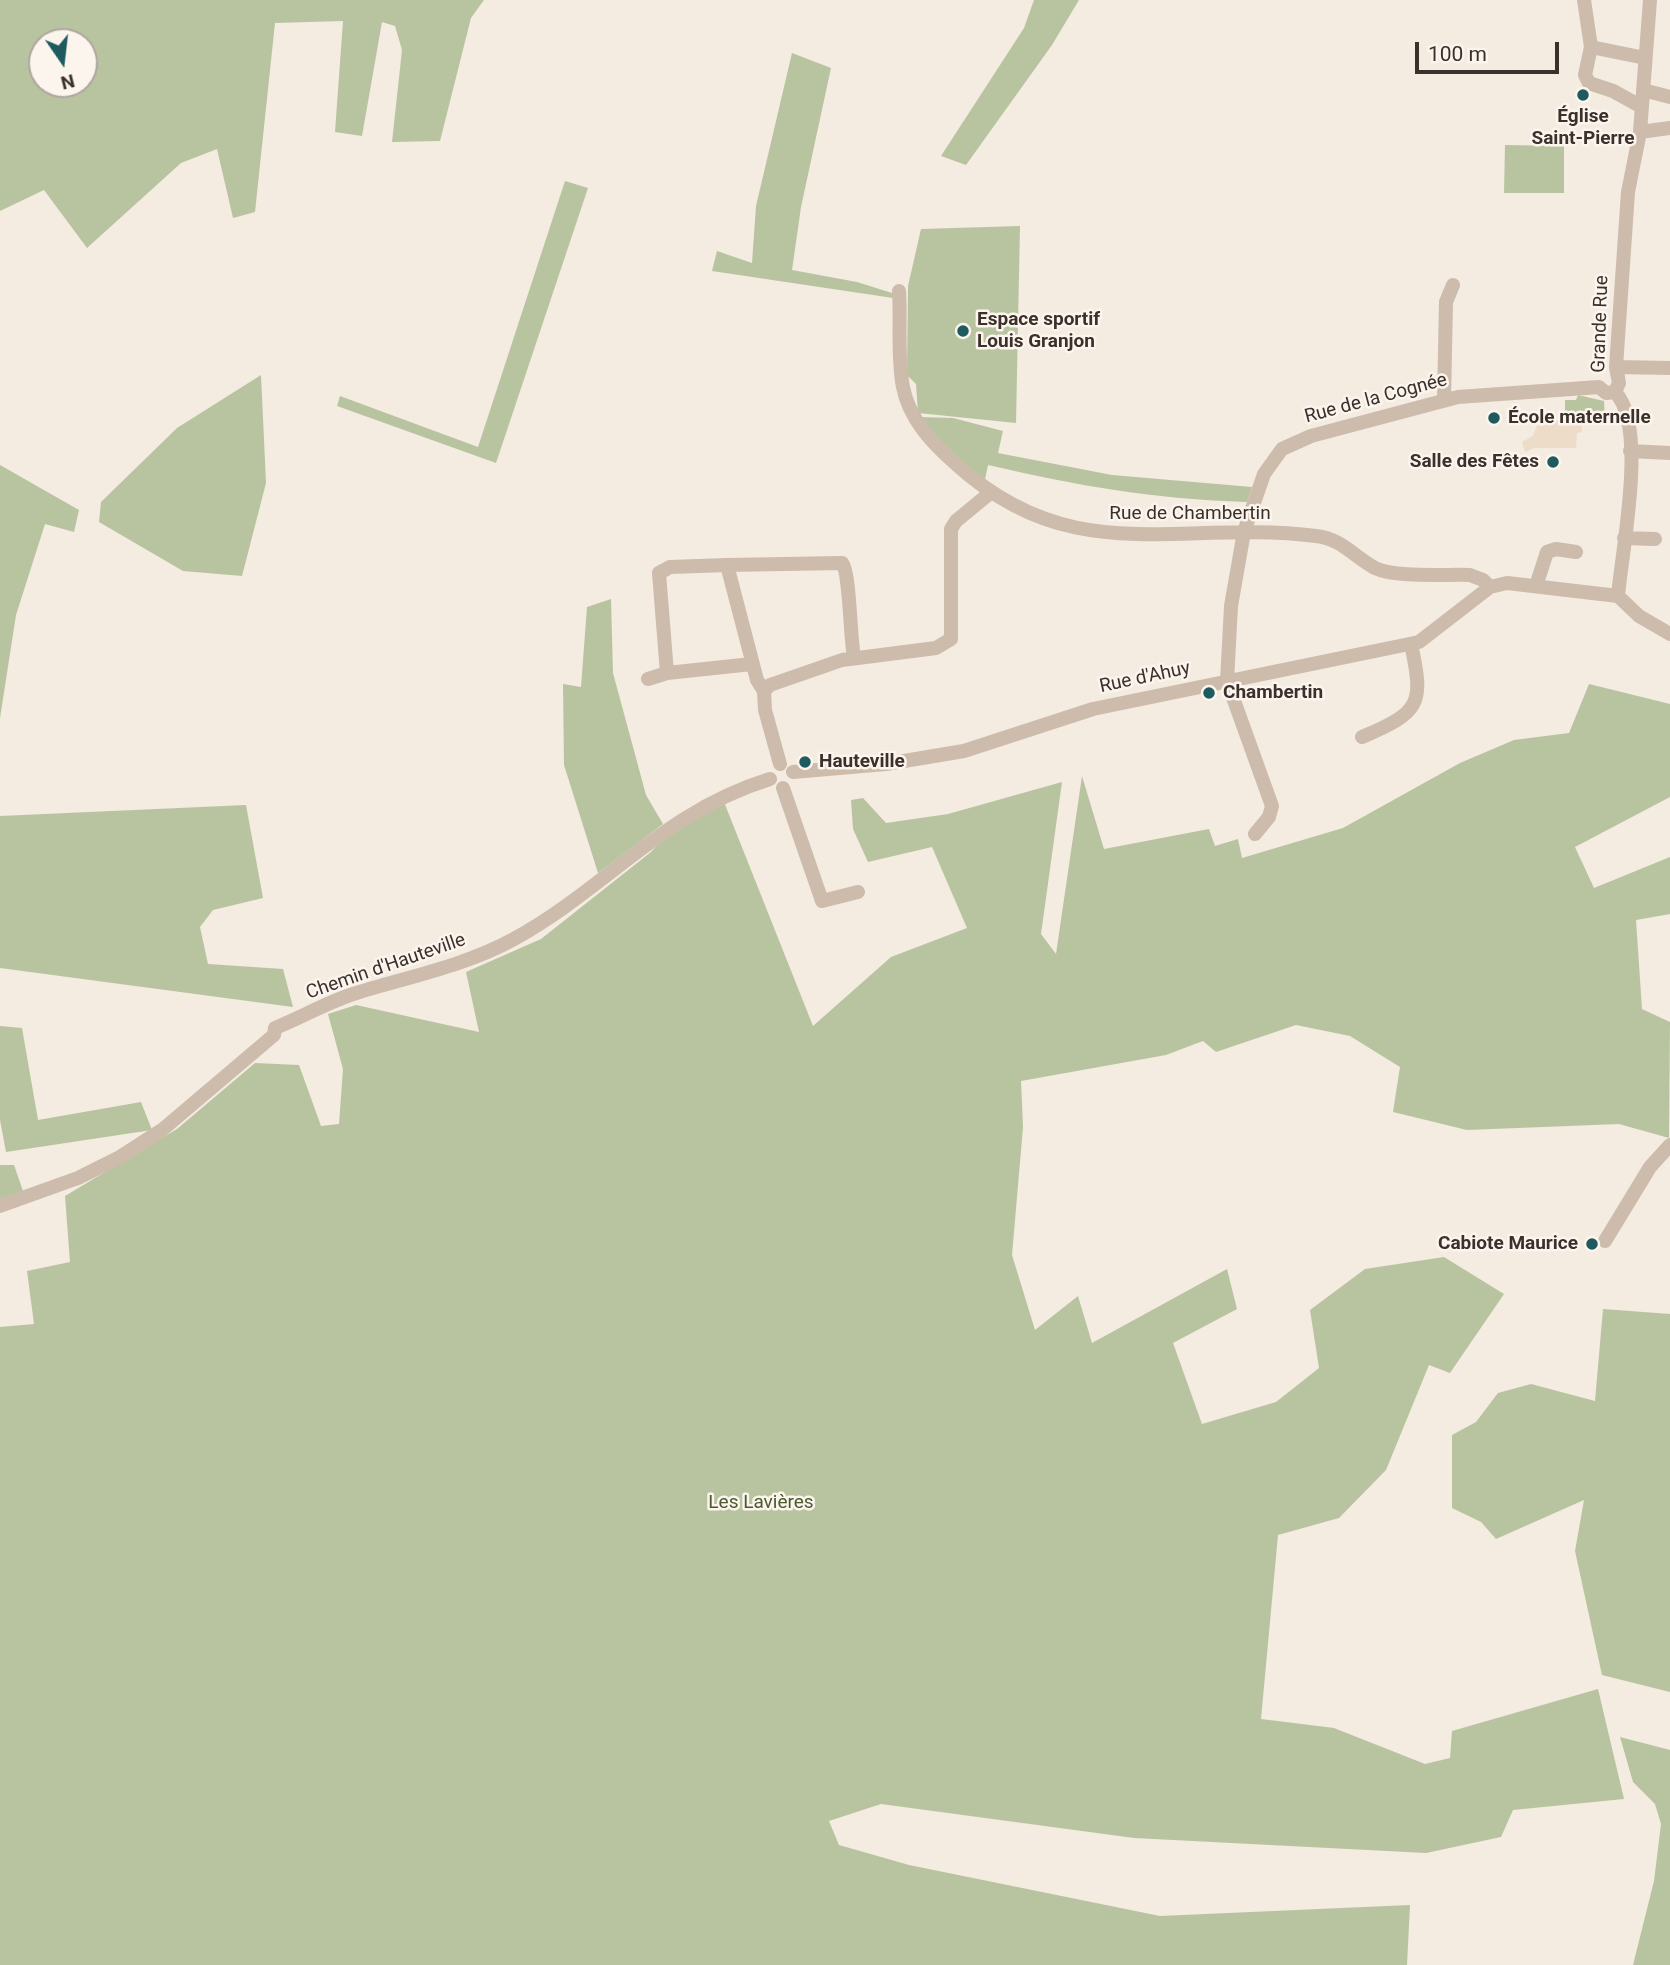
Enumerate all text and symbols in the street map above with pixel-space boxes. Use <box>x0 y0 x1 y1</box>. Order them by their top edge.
north arrow <box>28 28 98 98</box>
scale bar <box>1418 28 1562 72</box>
text: 100 m <box>1428 42 1487 66</box>
text: N <box>58 69 77 95</box>
marker: Église Saint-Pierre <box>1575 87 1591 103</box>
place label: Église Saint-Pierre <box>1532 106 1634 150</box>
street label: Grande Rue <box>1588 275 1614 373</box>
place label: Espace sportif Louis Granjon <box>977 309 1100 353</box>
marker: Espace sportif Louis Granjon <box>955 323 971 339</box>
street label: Rue de la Cognée <box>1302 369 1450 429</box>
place label: École maternelle <box>1508 407 1651 429</box>
marker: École maternelle <box>1486 410 1502 426</box>
place label: Salle des Fêtes <box>1410 451 1539 473</box>
marker: Salle des Fêtes <box>1545 454 1561 470</box>
street label: Rue de Chambertin <box>1109 503 1271 525</box>
street label: Rue d'Ahuy <box>1098 657 1192 699</box>
place label: Chambertin <box>1223 682 1323 704</box>
marker: Chambertin <box>1201 685 1217 701</box>
place label: Hauteville <box>819 751 905 773</box>
marker: Hauteville <box>797 754 813 770</box>
street label: Chemin d'Hauteville <box>303 929 469 1005</box>
place label: Cabiote Maurice <box>1438 1233 1578 1255</box>
marker: Cabiote Maurice <box>1584 1236 1600 1252</box>
park label: Les Lavières <box>708 1492 814 1514</box>

